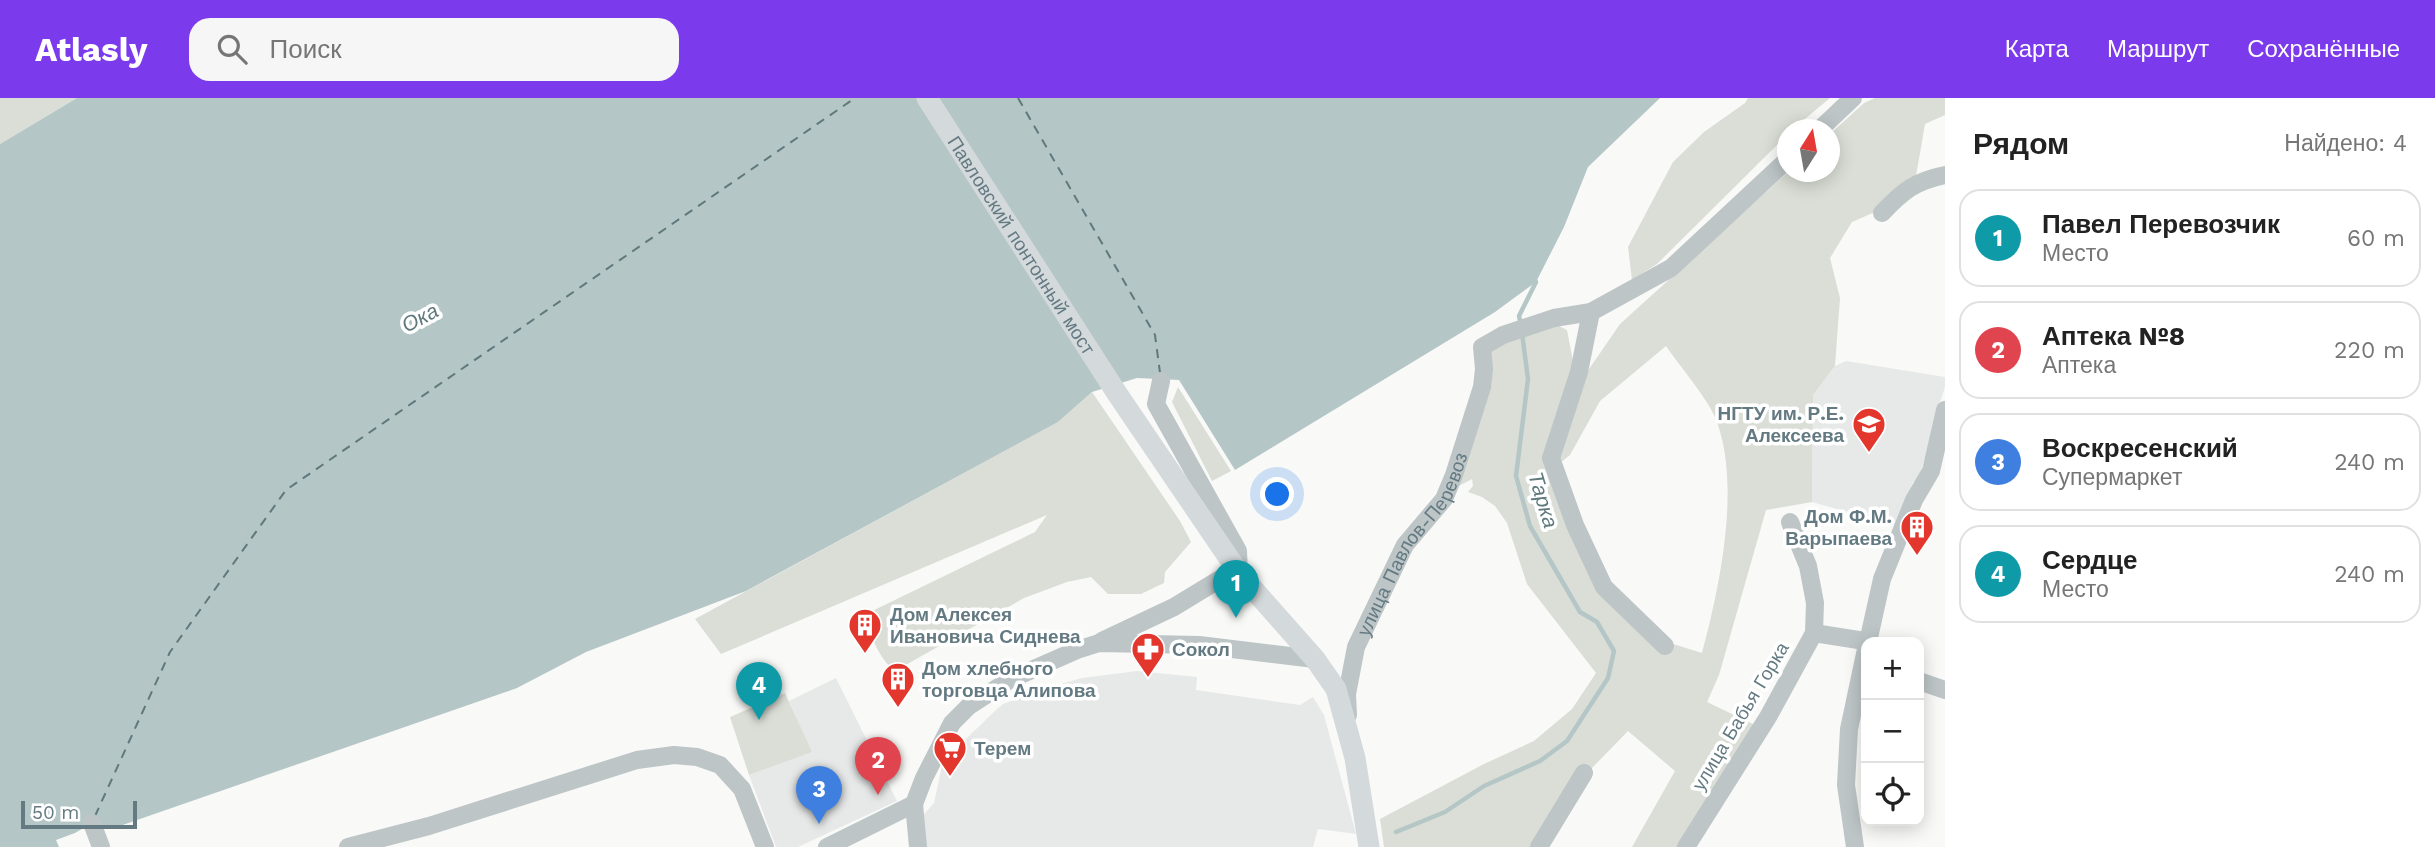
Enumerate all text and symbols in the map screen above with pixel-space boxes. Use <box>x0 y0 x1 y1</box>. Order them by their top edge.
search box <box>189 18 679 81</box>
text: Atlasly <box>35 30 147 69</box>
icon: search <box>213 30 251 68</box>
text: Поиск <box>269 34 342 64</box>
text: Карта <box>2005 35 2069 63</box>
text: Маршрут <box>2107 35 2209 63</box>
text: Сохранённые <box>2247 35 2400 63</box>
north arrow <box>1777 119 1840 182</box>
text: Рядом <box>1973 126 2069 161</box>
text: Найдено: 4 <box>2284 130 2407 157</box>
street label: Павловский понтонный мост <box>943 132 1100 359</box>
text: Павел Перевозчик <box>2042 209 2280 239</box>
text: 1 <box>1993 225 2003 252</box>
text: 60 m <box>2347 225 2405 252</box>
text: Место <box>2042 240 2109 267</box>
water label: Ока <box>397 298 442 338</box>
text: Аптека №8 <box>2042 321 2185 351</box>
text: 2 <box>1991 337 2005 364</box>
text: 220 m <box>2334 337 2405 364</box>
text: Аптека <box>2042 352 2116 379</box>
place label: НГТУ им. Р.Е. Алексеева <box>1718 402 1844 447</box>
school or university icon: НГТУ им. Р.Е. Алексеева <box>1850 405 1888 454</box>
text: Воскресенский <box>2042 433 2238 463</box>
text: 3 <box>1991 449 2005 476</box>
text: 240 m <box>2334 449 2405 476</box>
street label: улица Павлов-Перевоз <box>1352 450 1472 640</box>
text: Супермаркет <box>2042 464 2182 491</box>
water label: Тарка <box>1523 469 1564 531</box>
your location <box>1260 477 1294 511</box>
place label: Дом Ф.М. Варыпаева <box>1785 505 1892 550</box>
building icon: Дом Ф.М. Варыпаева <box>1898 508 1936 557</box>
text: Сердце <box>2042 545 2137 575</box>
pin: 1 <box>1213 560 1259 618</box>
text: 4 <box>1991 561 2005 588</box>
text: 240 m <box>2334 561 2405 588</box>
text: Место <box>2042 576 2109 603</box>
place label: Дом Алексея Ивановича Сиднева <box>890 603 1081 648</box>
building icon: Дом Алексея Ивановича Сиднева <box>846 606 884 655</box>
pharmacy icon: Сокол <box>1129 630 1167 679</box>
map controls <box>1861 637 1924 826</box>
button: + <box>1861 637 1924 700</box>
place label: Сокол <box>1172 638 1230 661</box>
street label: улица Бабья Горка <box>1687 638 1794 795</box>
place label: Дом хлебного торговца Алипова <box>922 657 1096 702</box>
building icon: Дом хлебного торговца Алипова <box>879 660 917 709</box>
pin: 4 <box>736 662 782 720</box>
button: − <box>1861 700 1924 763</box>
supermarket icon: Терем <box>931 729 969 778</box>
pin: 2 <box>855 737 901 795</box>
place label: Терем <box>974 737 1031 760</box>
button: locate <box>1861 763 1924 826</box>
pin: 3 <box>796 766 842 824</box>
scale bar <box>21 798 136 830</box>
text: 50 m <box>32 801 79 824</box>

